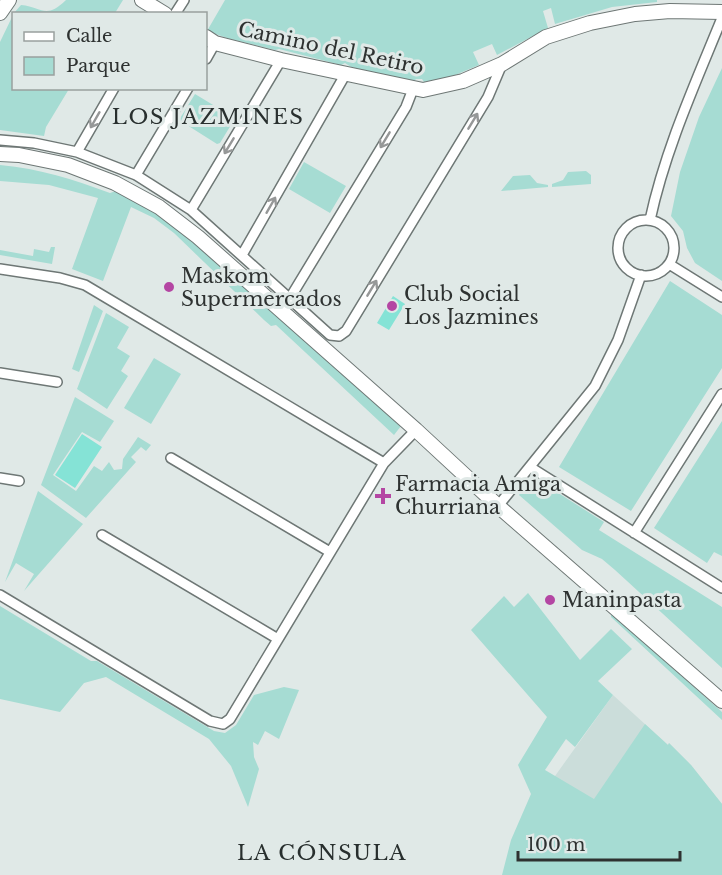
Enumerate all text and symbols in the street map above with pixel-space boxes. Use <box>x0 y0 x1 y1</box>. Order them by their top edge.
legend <box>12 12 207 90</box>
street label: Camino del Retiro <box>236 17 426 79</box>
text: Calle <box>66 25 112 47</box>
text: Parque <box>66 55 131 77</box>
district label: LOS JAZMINES <box>112 104 304 130</box>
one-way arrow <box>89 111 101 128</box>
one-way arrow <box>467 113 479 130</box>
one-way arrow <box>379 131 391 148</box>
one-way arrow <box>223 137 235 154</box>
one-way arrow <box>265 197 277 214</box>
place label: Maskom Supermercados <box>181 264 342 311</box>
marker: Maskom Supermercados <box>162 280 176 294</box>
one-way arrow <box>366 280 378 297</box>
place label: Club Social Los Jazmines <box>404 282 538 329</box>
marker: Club Social Los Jazmines <box>385 299 399 313</box>
place label: Farmacia Amiga Churriana <box>395 472 562 519</box>
marker: Farmacia Amiga Churriana <box>376 489 390 503</box>
place label: Maninpasta <box>562 588 683 612</box>
marker: Maninpasta <box>543 593 557 607</box>
scale bar <box>518 824 680 862</box>
text: 100 m <box>527 834 585 856</box>
district label: LA CÓNSULA <box>237 840 407 866</box>

